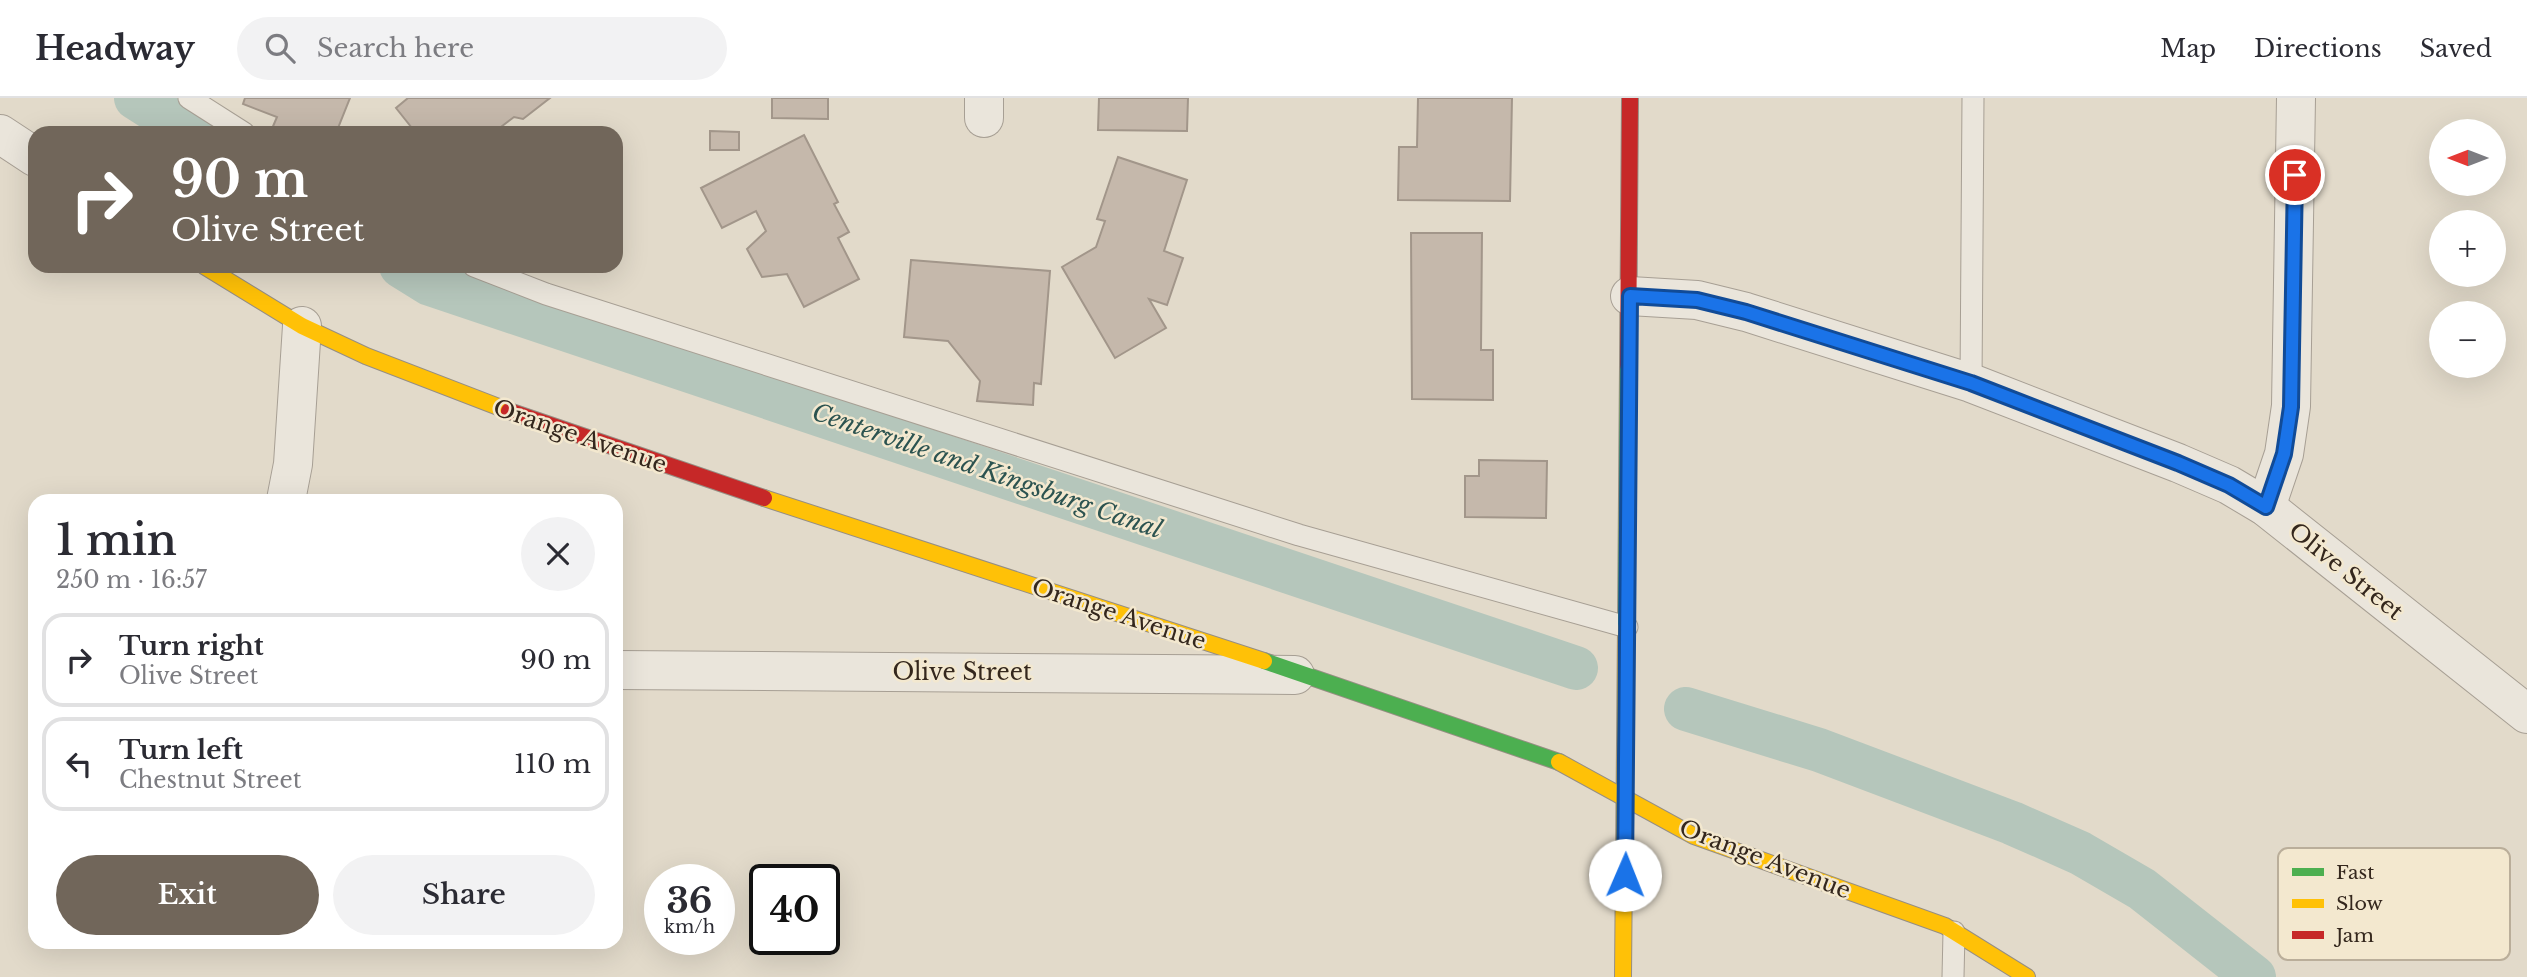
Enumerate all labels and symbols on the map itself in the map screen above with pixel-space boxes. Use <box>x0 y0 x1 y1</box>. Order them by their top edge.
north arrow <box>2429 119 2506 196</box>
pin <box>2265 145 2325 205</box>
street label: Orange Avenue <box>490 393 670 479</box>
water label: Centerville and Kingsburg Canal <box>809 397 1166 544</box>
street label: Olive Street <box>2283 516 2409 626</box>
street label: Orange Avenue <box>1028 573 1210 655</box>
street label: Olive Street <box>892 658 1032 686</box>
street label: Orange Avenue <box>1675 813 1855 905</box>
position arrow <box>1588 838 1662 912</box>
legend <box>2278 848 2510 960</box>
text: Fast <box>2336 861 2375 884</box>
speed limit sign: 40 <box>749 864 840 955</box>
text: Slow <box>2336 892 2383 915</box>
text: Jam <box>2333 924 2374 947</box>

